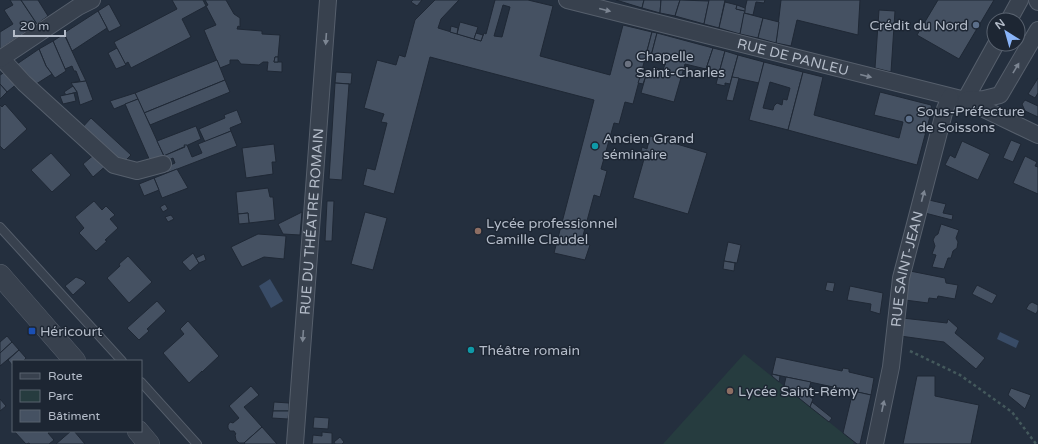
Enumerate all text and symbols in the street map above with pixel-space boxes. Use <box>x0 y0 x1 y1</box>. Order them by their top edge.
one-way arrow <box>598 7 611 13</box>
scale bar <box>14 12 65 38</box>
north arrow <box>986 12 1026 52</box>
place label: Crédit du Nord <box>869 17 968 34</box>
text: N <box>993 17 1008 32</box>
text: 20 m <box>20 19 49 33</box>
marker: Crédit du Nord <box>971 20 981 30</box>
one-way arrow <box>322 33 329 45</box>
street label: RUE DE PANLEU <box>735 35 851 79</box>
place label: Chapelle Saint-Charles <box>636 48 725 81</box>
marker: Chapelle Saint-Charles <box>623 59 633 69</box>
one-way arrow <box>1012 62 1019 74</box>
one-way arrow <box>860 73 873 79</box>
place label: Sous-Préfecture de Soissons <box>917 103 1025 136</box>
marker: Sous-Préfecture de Soissons <box>904 114 914 124</box>
street label: RUE DU THÉATRE ROMAIN <box>296 128 327 316</box>
place label: Ancien Grand séminaire <box>603 130 694 163</box>
marker: Ancien Grand séminaire <box>590 141 600 151</box>
one-way arrow <box>920 190 926 202</box>
street label: RUE SAINT-JEAN <box>887 209 927 328</box>
place label: Lycée professionnel Camille Claudel <box>486 215 618 248</box>
marker: Lycée professionnel Camille Claudel <box>473 226 483 236</box>
place label: Héricourt <box>40 323 103 340</box>
marker: Héricourt <box>27 326 37 336</box>
one-way arrow <box>300 330 307 342</box>
place label: Théâtre romain <box>479 342 580 359</box>
marker: Théâtre romain <box>466 345 476 355</box>
legend <box>12 360 142 432</box>
text: Route <box>48 369 83 383</box>
place label: Lycée Saint-Rémy <box>738 383 858 400</box>
marker: Lycée Saint-Rémy <box>725 386 735 396</box>
text: Parc <box>48 389 73 403</box>
one-way arrow <box>880 400 886 412</box>
text: Bâtiment <box>48 409 100 423</box>

